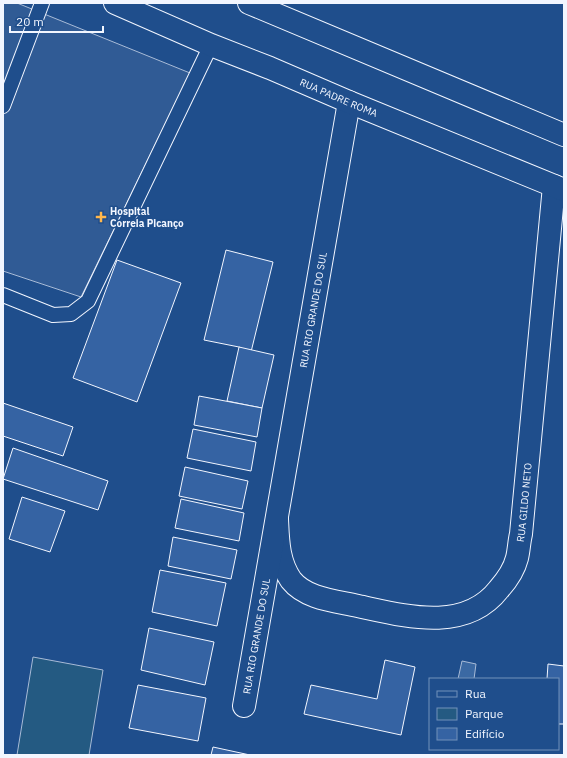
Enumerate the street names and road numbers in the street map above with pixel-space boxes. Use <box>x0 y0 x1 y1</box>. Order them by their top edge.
street label: RUA PADRE ROMA <box>298 75 380 120</box>
street label: RUA RIO GRANDE DO SUL <box>296 251 329 369</box>
street label: RUA GILDO NETO <box>513 462 534 543</box>
street label: RUA RIO GRANDE DO SUL <box>240 577 273 695</box>

